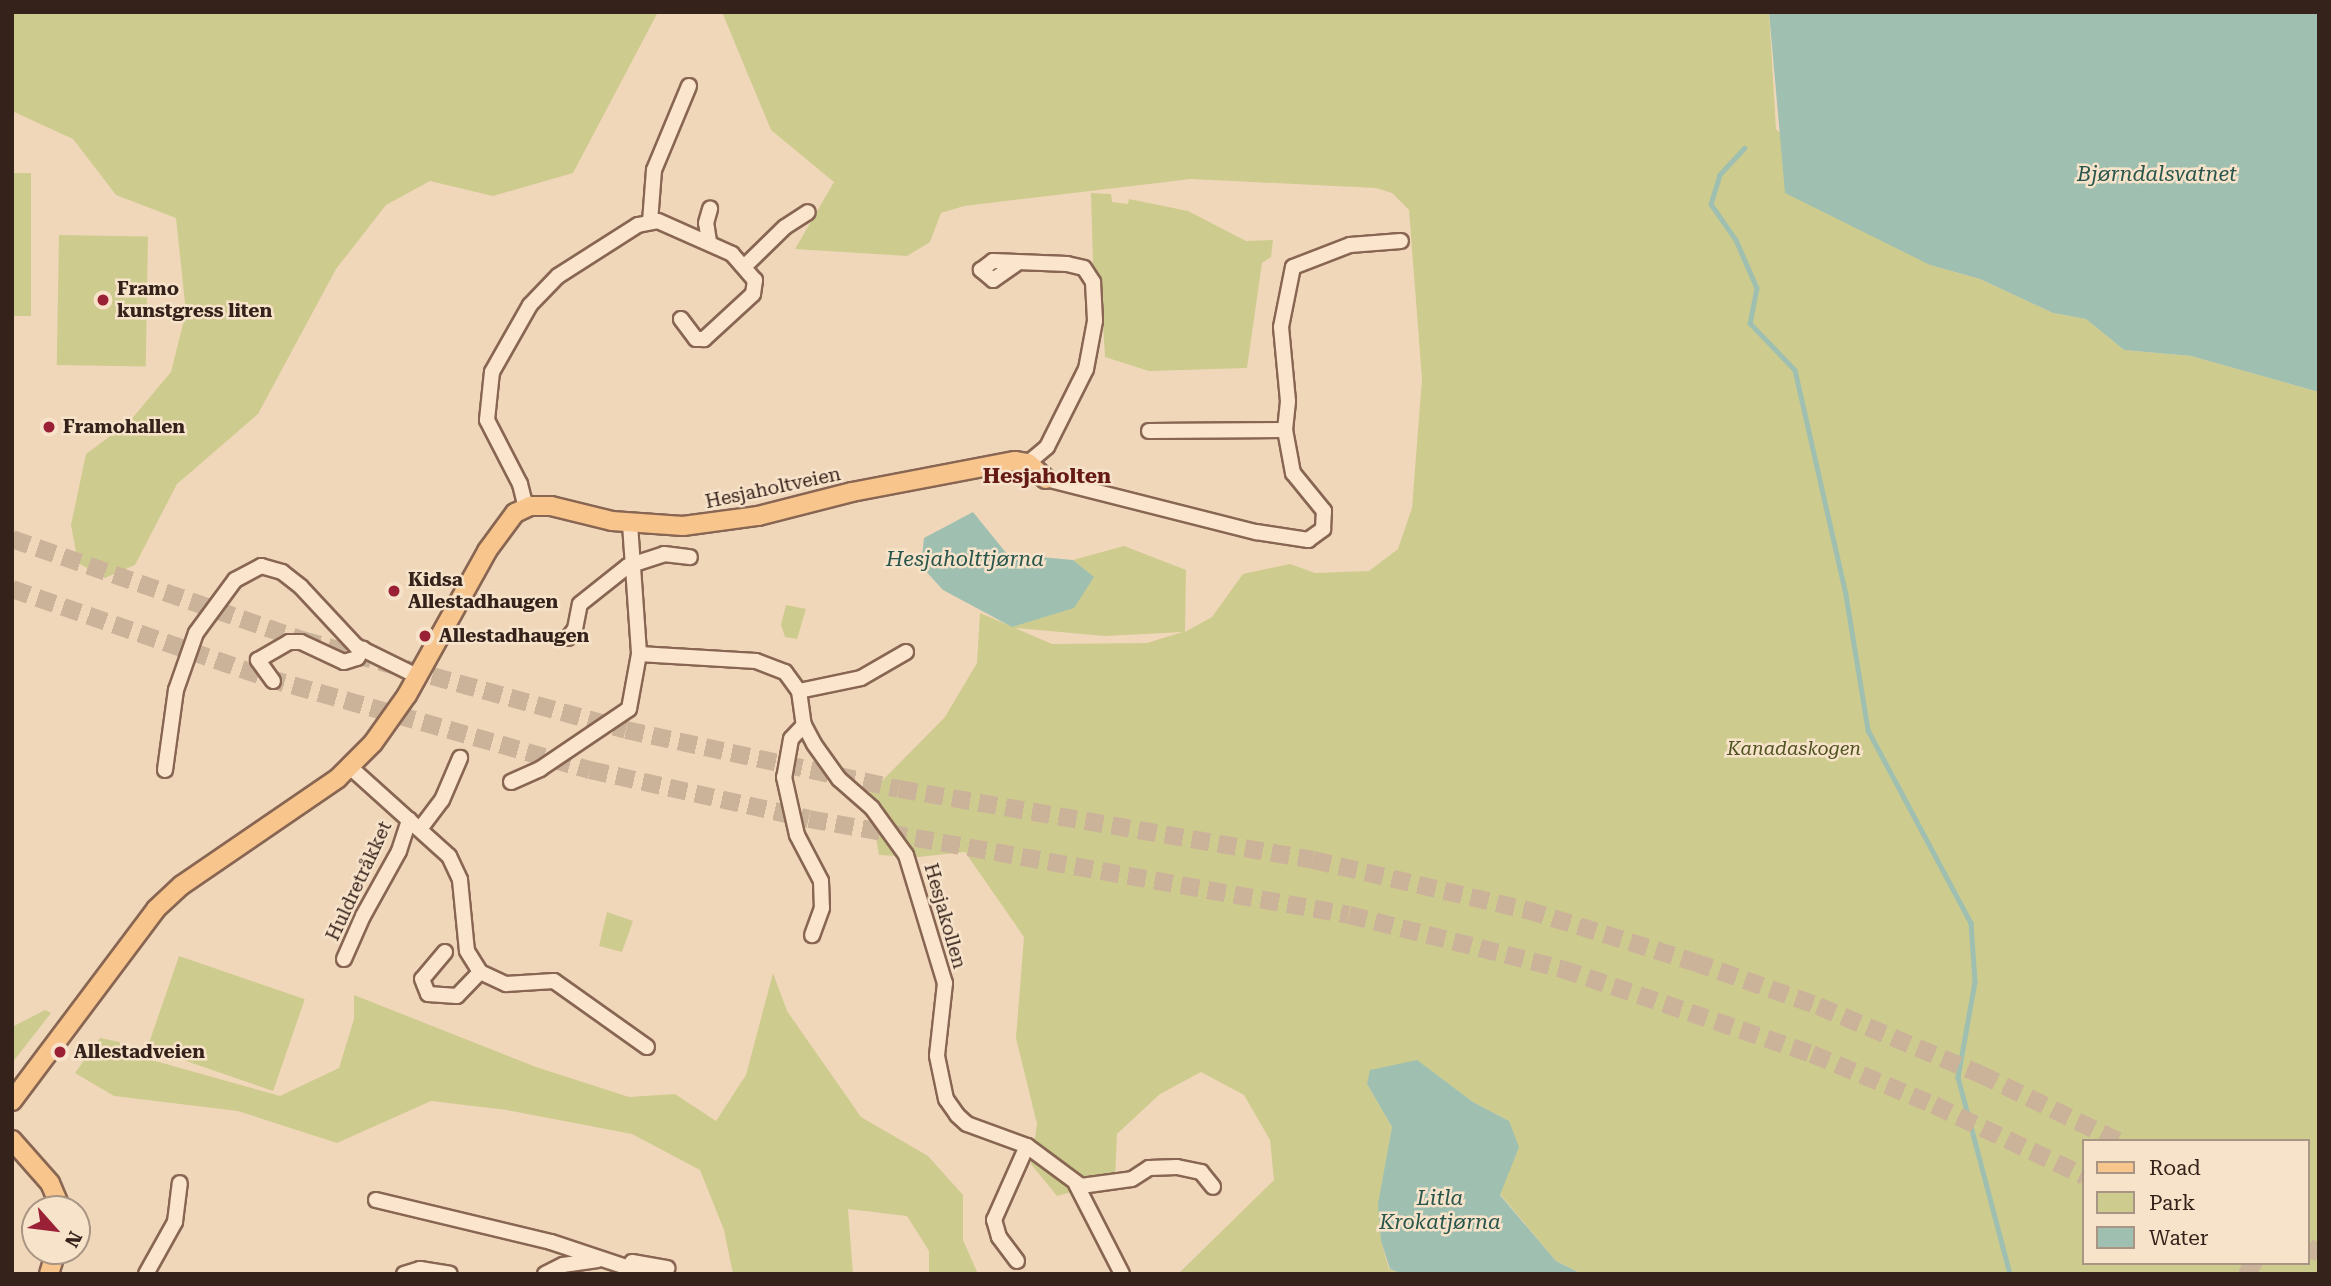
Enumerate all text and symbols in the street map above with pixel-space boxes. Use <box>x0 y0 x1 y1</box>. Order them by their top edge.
water label: Bjørndalsvatnet <box>2077 161 2237 187</box>
place label: Framo kunstgress liten <box>117 278 272 322</box>
marker: Framo kunstgress liten <box>95 292 111 308</box>
place label: Framohallen <box>63 416 185 438</box>
marker: Framohallen <box>41 419 57 435</box>
street label: Hesjaholtveien <box>703 463 843 513</box>
district label: Hesjaholten <box>983 463 1111 489</box>
water label: Hesjaholttjørna <box>886 546 1044 572</box>
place label: Kidsa Allestadhaugen <box>408 569 558 613</box>
marker: Kidsa Allestadhaugen <box>386 583 402 599</box>
place label: Allestadhaugen <box>439 625 589 647</box>
marker: Allestadhaugen <box>417 628 433 644</box>
park label: Kanadaskogen <box>1727 738 1861 760</box>
street label: Huldretråkket <box>321 818 397 944</box>
street label: Hesjakollen <box>919 861 971 971</box>
place label: Allestadveien <box>74 1041 205 1063</box>
marker: Allestadveien <box>52 1044 68 1060</box>
legend <box>2082 1139 2310 1265</box>
text: Road <box>2149 1156 2201 1180</box>
water label: Litla Krokatjørna <box>1379 1185 1501 1235</box>
text: Park <box>2149 1191 2195 1215</box>
north arrow <box>21 1195 91 1265</box>
text: Water <box>2149 1226 2208 1250</box>
text: N <box>60 1227 87 1251</box>

